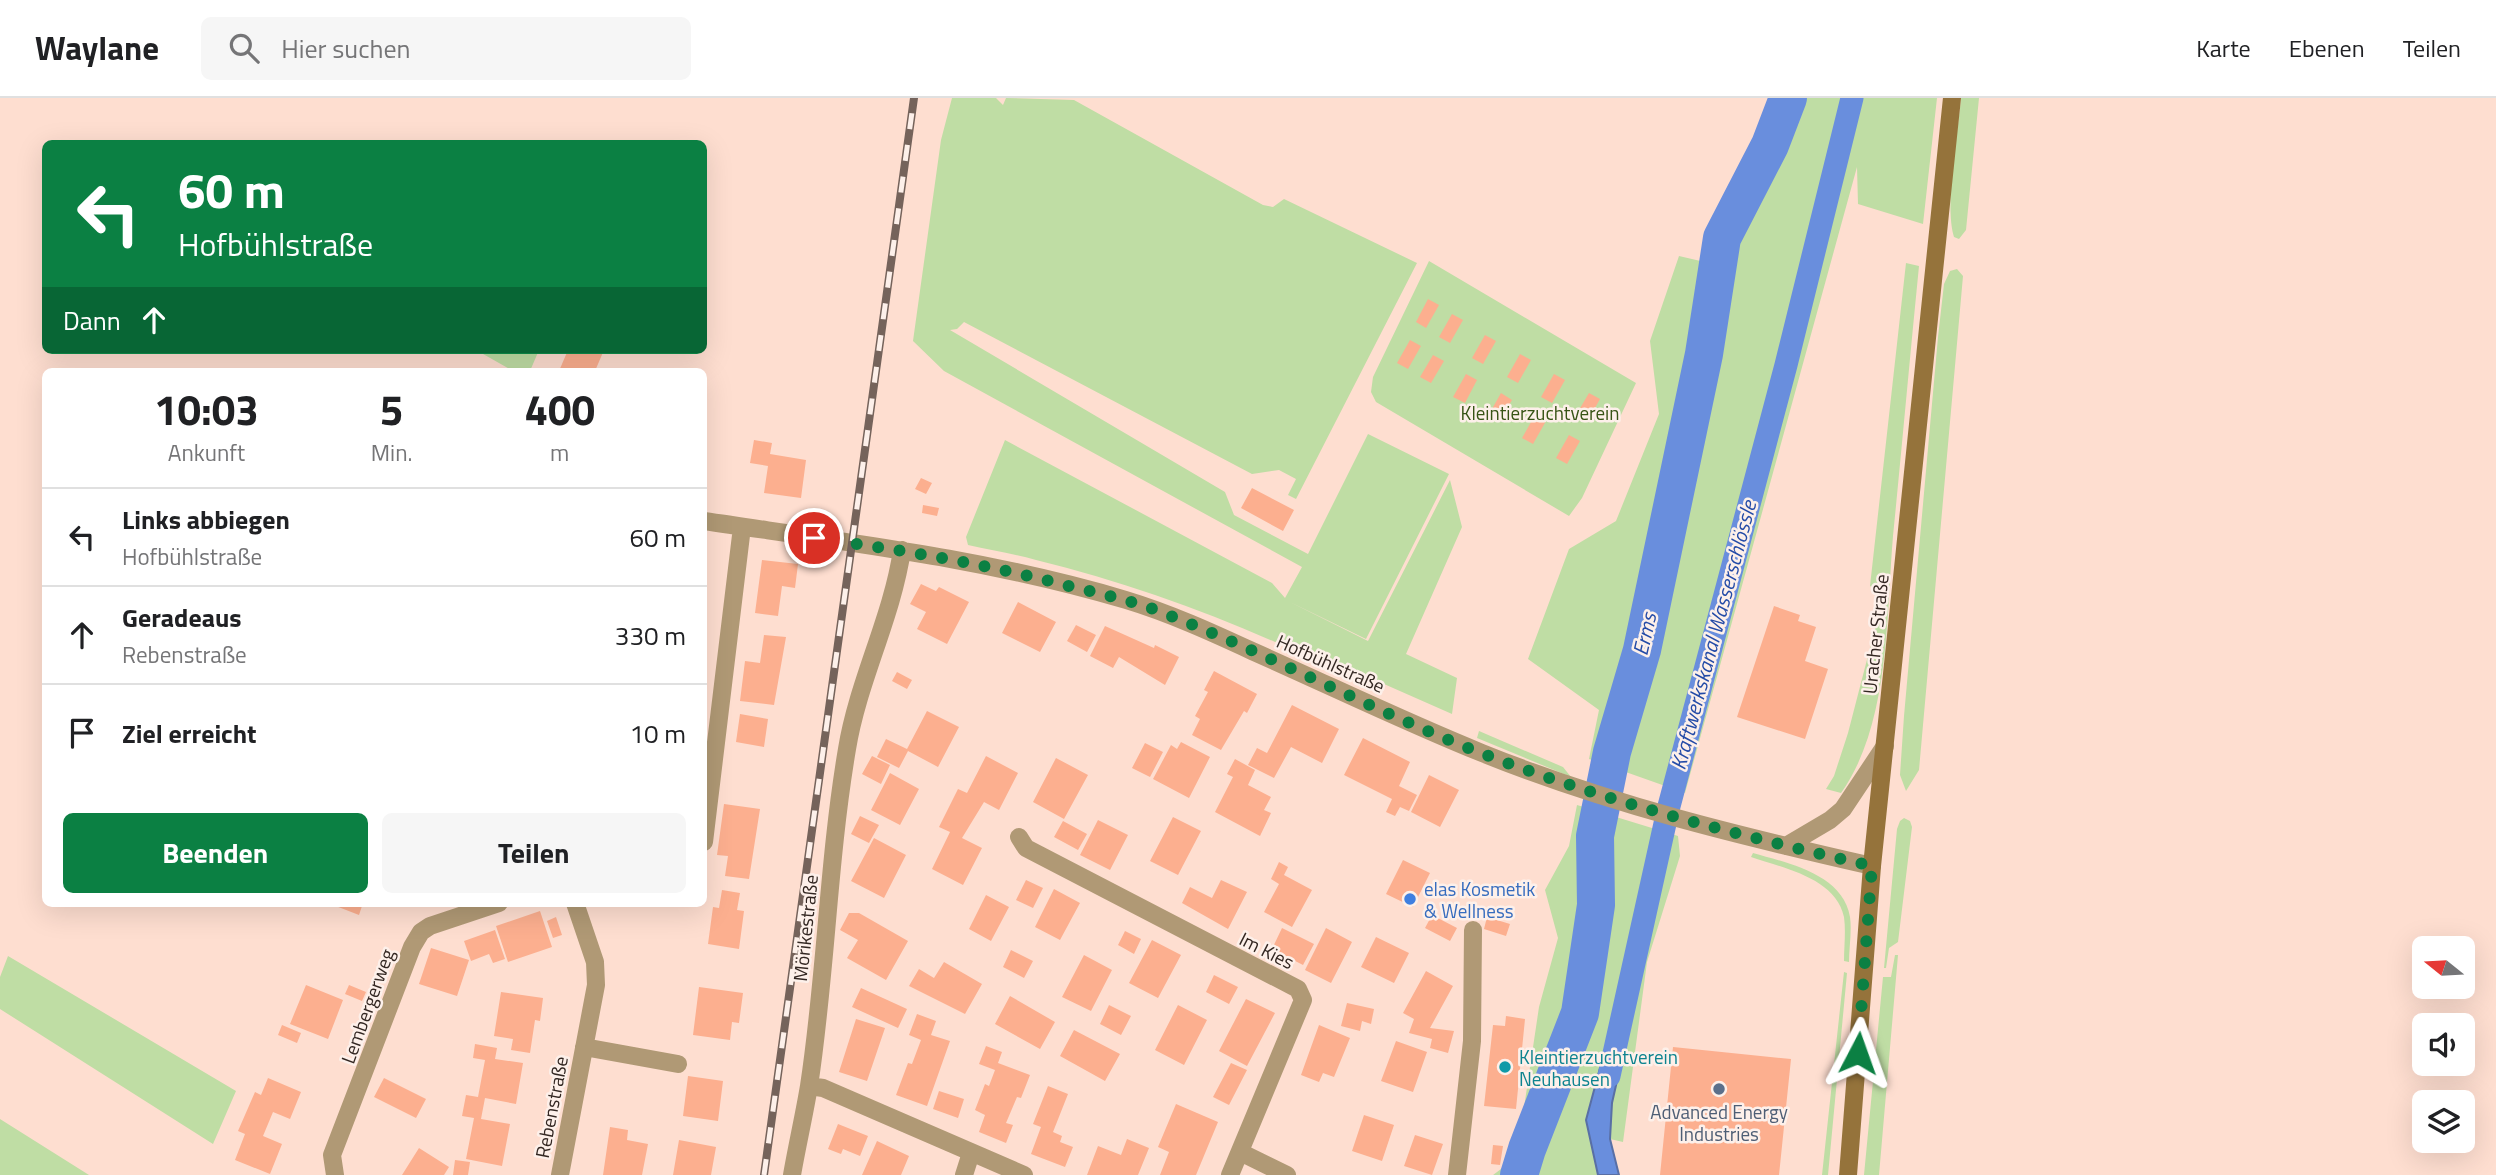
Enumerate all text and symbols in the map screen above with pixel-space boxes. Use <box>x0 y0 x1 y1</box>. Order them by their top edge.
search box <box>201 17 691 80</box>
text: Waylane <box>35 23 159 73</box>
icon: search <box>225 29 263 67</box>
text: Hier suchen <box>281 29 411 68</box>
text: Karte <box>2196 30 2251 66</box>
text: Ebenen <box>2289 30 2365 66</box>
text: Teilen <box>2403 30 2461 66</box>
text: 60 m <box>178 152 285 227</box>
icon: left <box>63 168 154 259</box>
text: Hofbühlstraße <box>178 220 373 268</box>
text: Dann <box>63 301 121 340</box>
icon: ahead <box>135 301 173 339</box>
text: 10:03 <box>154 377 259 441</box>
text: 5 <box>380 377 403 441</box>
text: 400 <box>524 377 595 441</box>
park label: Kleintierzuchtverein <box>1461 398 1619 427</box>
text: Ankunft <box>168 435 245 470</box>
text: Min. <box>371 435 412 470</box>
text: m <box>550 435 569 470</box>
water label: Kraftwerkskanal Wasserschlössle <box>1662 496 1765 773</box>
text: Links abbiegen <box>122 500 290 539</box>
pin <box>784 508 844 568</box>
icon: left <box>63 518 101 556</box>
text: 60 m <box>629 518 686 557</box>
icon: arrive <box>795 519 833 557</box>
text: Hofbühlstraße <box>122 539 262 574</box>
street label: Uracher Straße <box>1854 573 1896 695</box>
text: Geradeaus <box>122 598 242 637</box>
water label: Erms <box>1624 608 1665 658</box>
icon: ahead <box>63 616 101 654</box>
text: 330 m <box>615 616 686 655</box>
street label: Hofbühlstraße <box>1272 626 1390 700</box>
text: Rebenstraße <box>122 637 247 672</box>
icon: arrive <box>63 714 101 752</box>
text: Ziel erreicht <box>122 714 257 753</box>
text: 10 m <box>629 714 686 753</box>
button: Beenden <box>63 813 368 893</box>
button: Teilen <box>382 813 686 893</box>
street label: Mörikestraße <box>785 873 825 983</box>
place label: elas Kosmetik & Wellness <box>1424 874 1535 925</box>
marker: elas Kosmetik & Wellness <box>1402 891 1418 907</box>
street label: Im Kies <box>1235 924 1300 976</box>
north arrow <box>2412 936 2474 999</box>
map controls <box>2412 936 2475 1153</box>
street label: Lembergerweg <box>333 944 401 1067</box>
button: sound <box>2412 1013 2475 1076</box>
position arrow <box>1821 1016 1895 1090</box>
place label: Kleintierzuchtverein Neuhausen <box>1519 1042 1678 1093</box>
street label: Rebenstraße <box>527 1054 575 1160</box>
marker: Kleintierzuchtverein Neuhausen <box>1497 1059 1513 1075</box>
marker: Advanced Energy Industries <box>1711 1081 1727 1097</box>
button: layers <box>2412 1090 2475 1153</box>
place label: Advanced Energy Industries <box>1650 1097 1788 1148</box>

